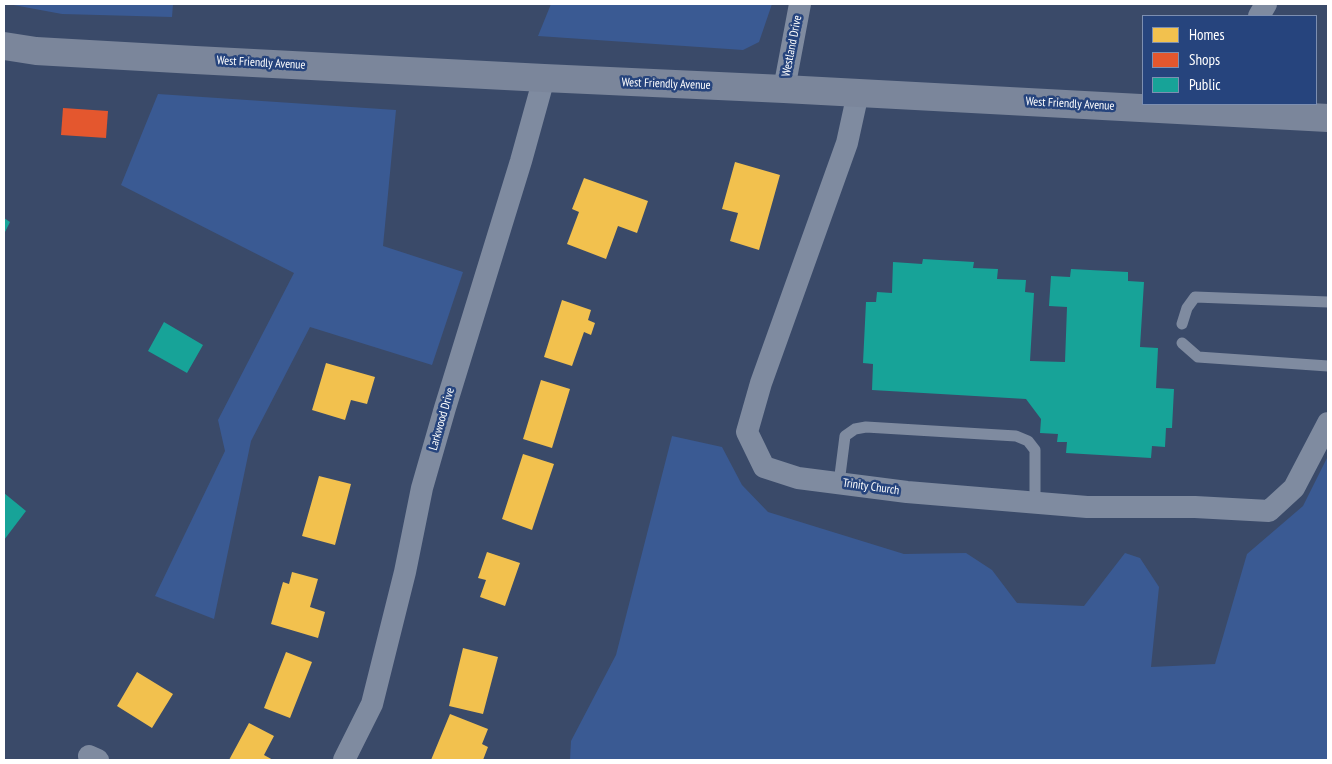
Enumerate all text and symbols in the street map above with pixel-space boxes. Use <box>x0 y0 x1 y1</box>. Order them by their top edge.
street label: Westland Drive <box>779 14 805 78</box>
legend <box>1142 15 1317 105</box>
text: Homes <box>1189 25 1225 44</box>
text: Shops <box>1189 50 1220 69</box>
street label: West Friendly Avenue <box>216 53 306 73</box>
street label: West Friendly Avenue <box>621 75 711 93</box>
text: Public <box>1189 75 1220 94</box>
street label: West Friendly Avenue <box>1025 94 1115 114</box>
street label: Larkwood Drive <box>426 386 458 452</box>
street label: Trinity Church <box>842 476 900 498</box>

